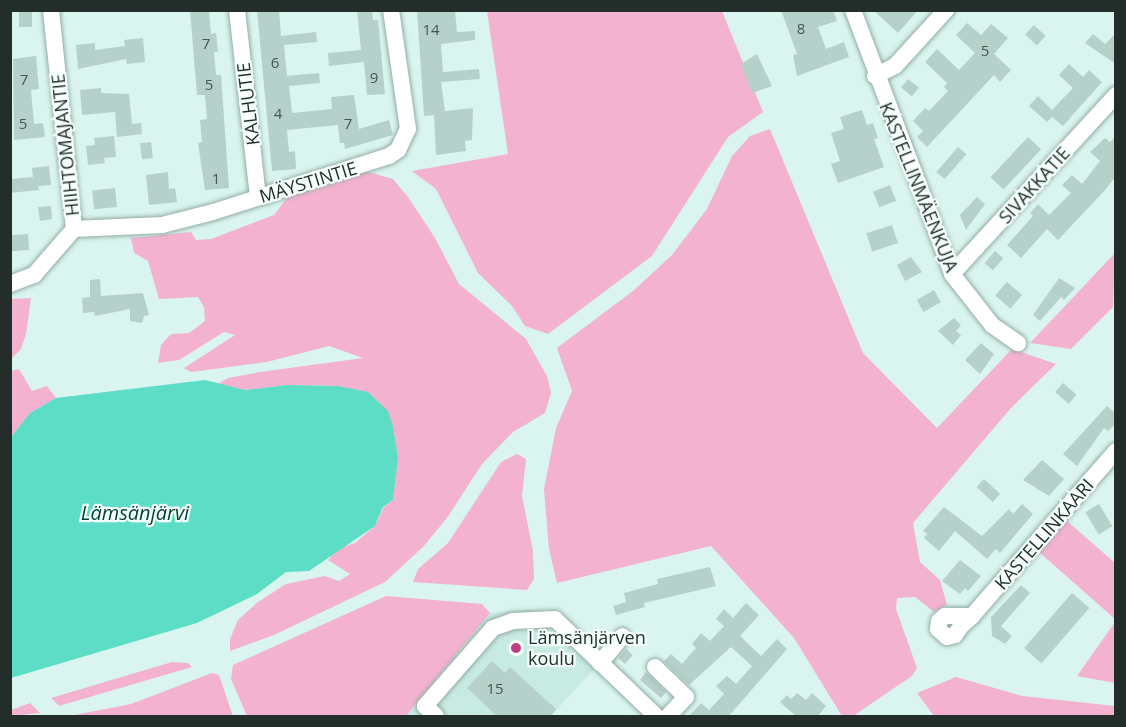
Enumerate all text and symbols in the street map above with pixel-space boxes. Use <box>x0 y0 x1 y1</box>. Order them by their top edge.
house number: 8 <box>797 20 805 38</box>
house number: 14 <box>422 21 440 39</box>
house number: 7 <box>202 35 210 53</box>
house number: 5 <box>981 42 989 60</box>
house number: 6 <box>271 54 279 72</box>
street label: KALHUTIE <box>232 61 264 147</box>
house number: 9 <box>370 69 378 87</box>
house number: 7 <box>20 71 28 89</box>
street label: HIIHTOMAJANTIE <box>47 73 83 217</box>
house number: 5 <box>205 76 213 94</box>
street label: KASTELLINMÄENKUJA <box>875 99 963 275</box>
house number: 4 <box>274 105 282 123</box>
house number: 5 <box>19 115 27 133</box>
house number: 7 <box>344 115 352 133</box>
street label: SIVAKKATIE <box>994 142 1074 228</box>
street label: MÄYSTINTIE <box>257 157 359 207</box>
house number: 1 <box>212 170 220 188</box>
street label: KASTELLINKAARI <box>990 474 1098 594</box>
water label: Lämsänjärvi <box>81 500 189 524</box>
place label: Lämsänjärven koulu <box>528 627 646 670</box>
marker: Lämsänjärven koulu <box>509 641 523 655</box>
house number: 15 <box>486 680 504 698</box>

